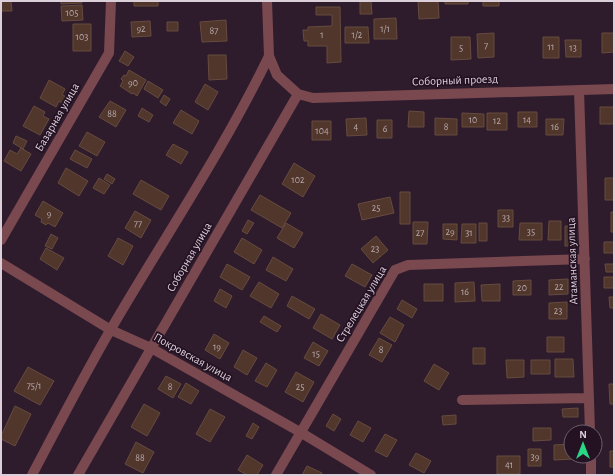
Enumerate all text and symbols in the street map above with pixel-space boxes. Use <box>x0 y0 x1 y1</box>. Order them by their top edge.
house number: 105 <box>66 8 78 18</box>
house number: 92 <box>136 24 146 34</box>
house number: 1/1 <box>380 24 390 34</box>
house number: 87 <box>210 26 218 36</box>
house number: 1 <box>320 30 324 40</box>
house number: 1/2 <box>352 30 363 40</box>
house number: 103 <box>76 32 88 42</box>
house number: 7 <box>484 41 488 51</box>
house number: 11 <box>548 42 554 52</box>
house number: 5 <box>459 43 463 53</box>
house number: 13 <box>569 43 577 53</box>
street label: Соборный проезд <box>412 72 498 88</box>
house number: 90 <box>128 78 138 88</box>
street label: Базарная улица <box>33 80 82 154</box>
house number: 88 <box>107 109 117 119</box>
house number: 10 <box>469 115 477 125</box>
house number: 14 <box>523 115 531 125</box>
house number: 12 <box>493 116 501 126</box>
house number: 4 <box>354 122 359 132</box>
house number: 8 <box>444 122 449 132</box>
house number: 16 <box>551 122 559 132</box>
house number: 6 <box>383 124 388 134</box>
house number: 104 <box>315 126 329 136</box>
house number: 102 <box>291 175 305 185</box>
house number: 25 <box>372 203 380 213</box>
house number: 9 <box>47 209 52 219</box>
house number: 33 <box>502 213 510 223</box>
street label: Атаманская улица <box>564 217 581 305</box>
house number: 77 <box>134 219 142 229</box>
street label: Соборная улица <box>164 220 215 294</box>
house number: 29 <box>445 227 455 237</box>
house number: 35 <box>527 227 535 237</box>
house number: 27 <box>416 228 424 238</box>
house number: 31 <box>465 228 473 238</box>
house number: 23 <box>371 244 379 254</box>
street label: Стрелецкая улица <box>334 263 390 345</box>
house number: 22 <box>554 282 564 292</box>
house number: 20 <box>517 283 527 293</box>
house number: 16 <box>461 287 469 297</box>
house number: 23 <box>554 306 562 316</box>
street label: Покровская улица <box>151 330 235 385</box>
house number: 19 <box>213 342 221 352</box>
house number: 8 <box>379 345 384 355</box>
house number: 15 <box>312 349 320 359</box>
house number: 75/1 <box>27 381 41 391</box>
house number: 8 <box>168 382 173 392</box>
house number: 25 <box>296 382 304 392</box>
north arrow <box>563 424 603 464</box>
text: N <box>579 429 587 440</box>
house number: 39 <box>531 452 540 462</box>
house number: 88 <box>135 453 145 463</box>
house number: 41 <box>505 460 513 470</box>

